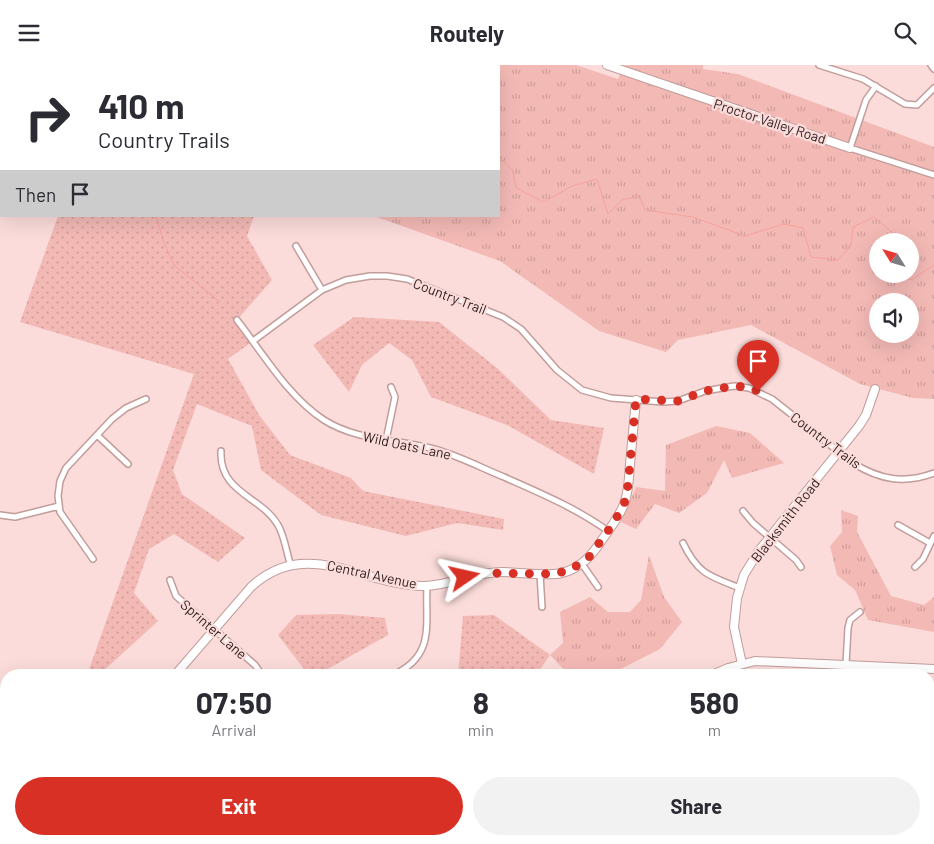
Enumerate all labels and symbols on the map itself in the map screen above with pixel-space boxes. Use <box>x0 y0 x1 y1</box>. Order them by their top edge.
street label: Proctor Valley Road <box>712 95 828 147</box>
north arrow <box>869 233 919 283</box>
street label: Country Trail <box>411 274 489 318</box>
pin <box>737 340 779 391</box>
street label: Country Trails <box>787 408 865 472</box>
street label: Wild Oats Lane <box>361 427 453 463</box>
street label: Blacksmith Road <box>747 475 823 565</box>
position arrow <box>438 550 490 602</box>
street label: Central Avenue <box>326 556 418 592</box>
street label: Sprinter Lane <box>177 596 251 662</box>

